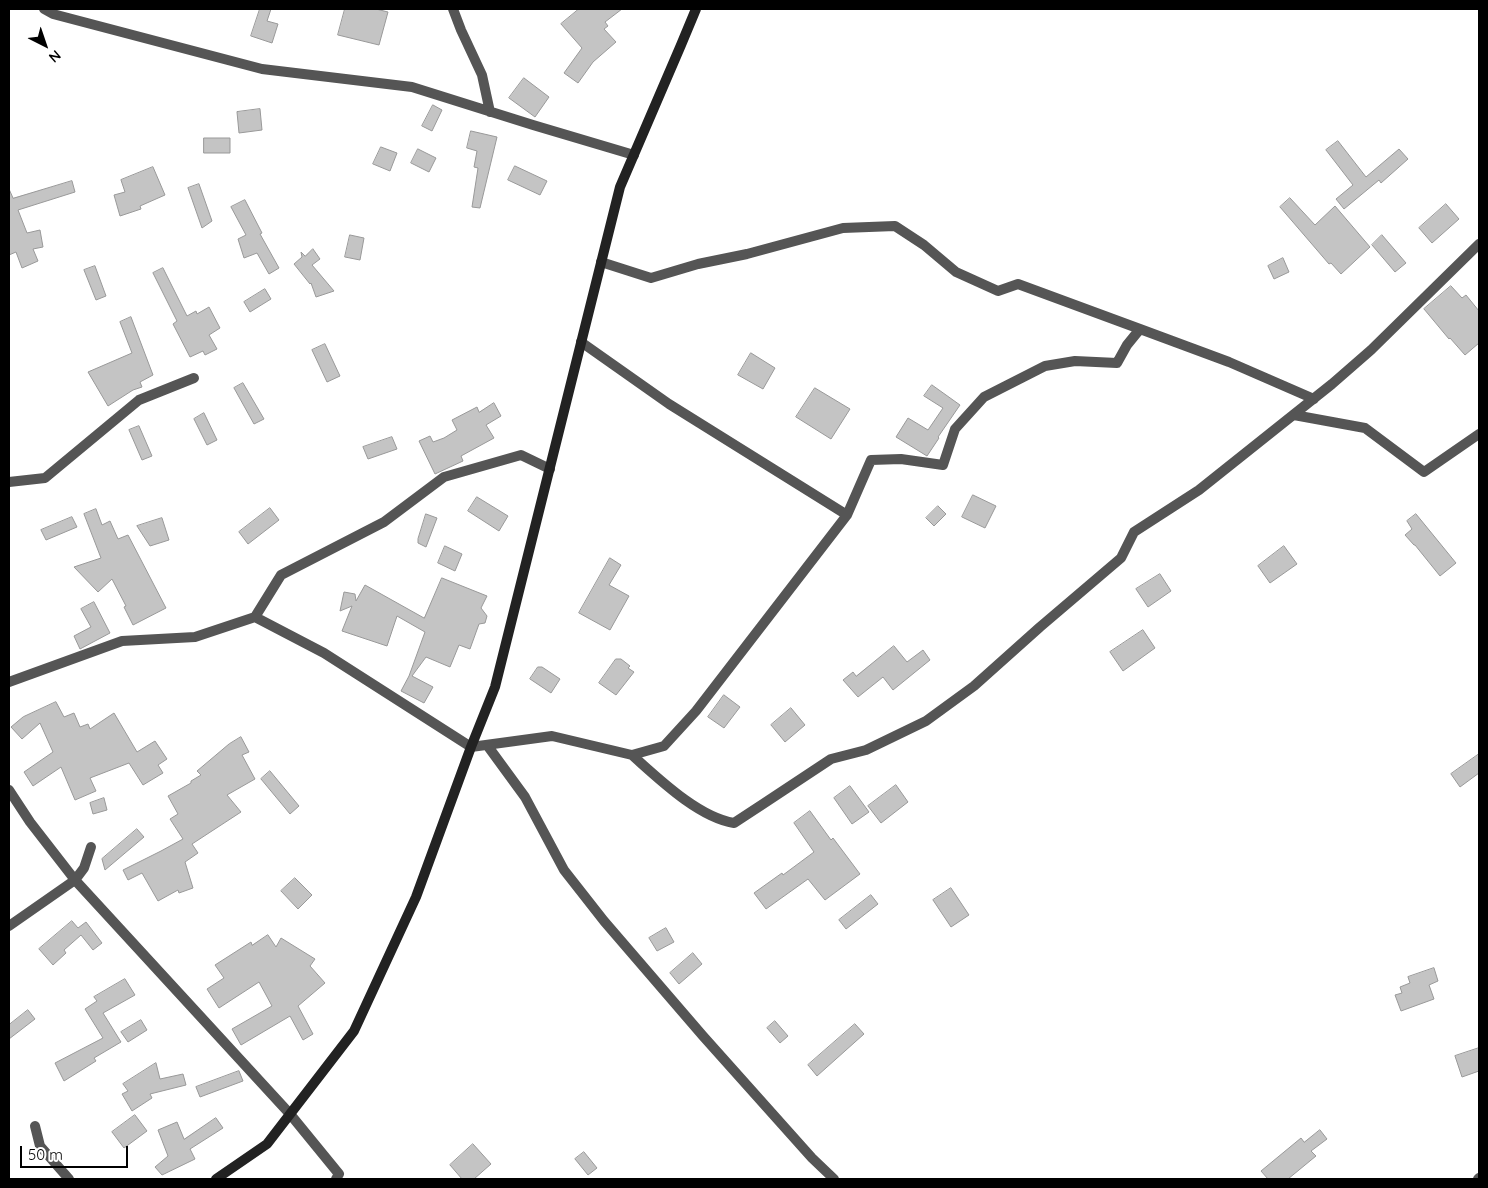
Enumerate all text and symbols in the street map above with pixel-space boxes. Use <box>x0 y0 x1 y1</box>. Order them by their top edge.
north arrow <box>20 20 70 70</box>
text: N <box>45 46 65 66</box>
scale bar <box>22 1136 130 1168</box>
text: 50 m <box>28 1145 63 1164</box>

